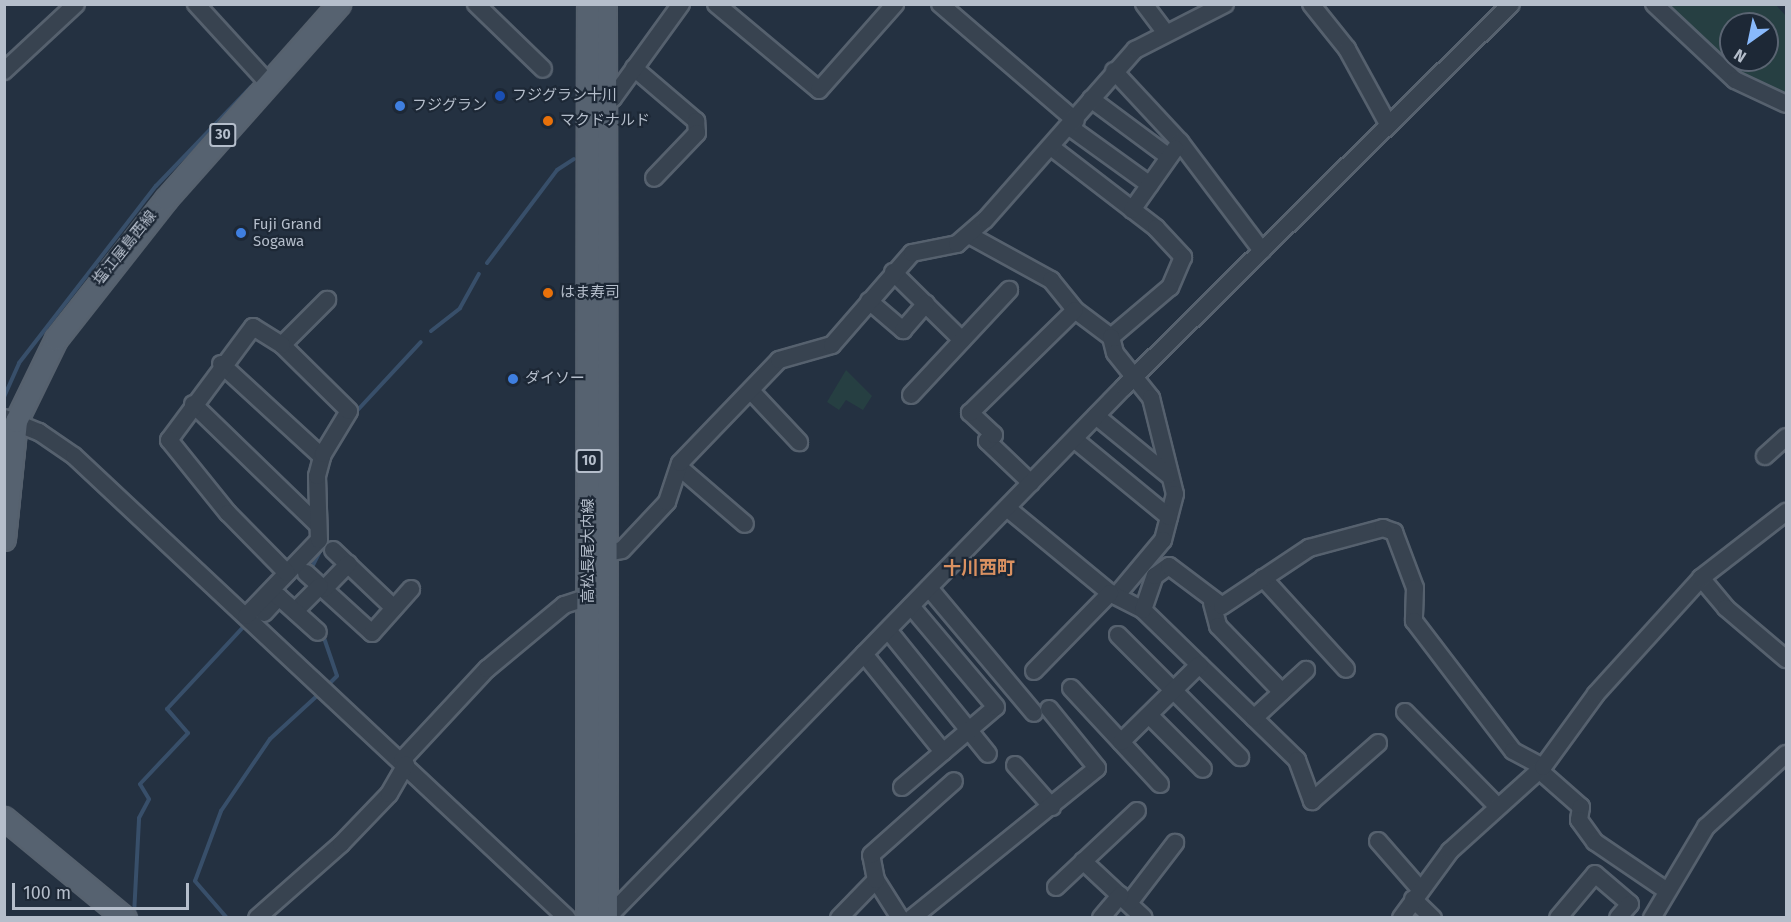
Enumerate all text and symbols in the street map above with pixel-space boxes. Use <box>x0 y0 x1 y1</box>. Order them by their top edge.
north arrow <box>1719 12 1779 72</box>
text: N <box>1730 45 1750 67</box>
place label: フジグラン十川 <box>512 87 617 105</box>
marker: フジグラン十川 <box>493 89 507 103</box>
place label: フジグラン <box>412 97 487 115</box>
marker: フジグラン <box>393 99 407 113</box>
place label: マクドナルド <box>560 112 650 130</box>
marker: マクドナルド <box>541 114 555 128</box>
road number: 30 <box>208 124 238 146</box>
street label: 塩江屋島西線 <box>90 207 160 289</box>
place label: Fuji Grand Sogawa <box>253 215 322 250</box>
marker: Fuji Grand Sogawa <box>234 226 248 240</box>
place label: はま寿司 <box>560 284 620 302</box>
marker: はま寿司 <box>541 286 555 300</box>
place label: ダイソー <box>525 370 585 388</box>
marker: ダイソー <box>506 372 520 386</box>
road number: 10 <box>576 450 602 472</box>
street label: 高松長尾大内線 <box>580 499 598 603</box>
district label: 十川西町 <box>943 557 1015 579</box>
scale bar <box>15 871 192 909</box>
text: 100 m <box>23 882 71 904</box>

